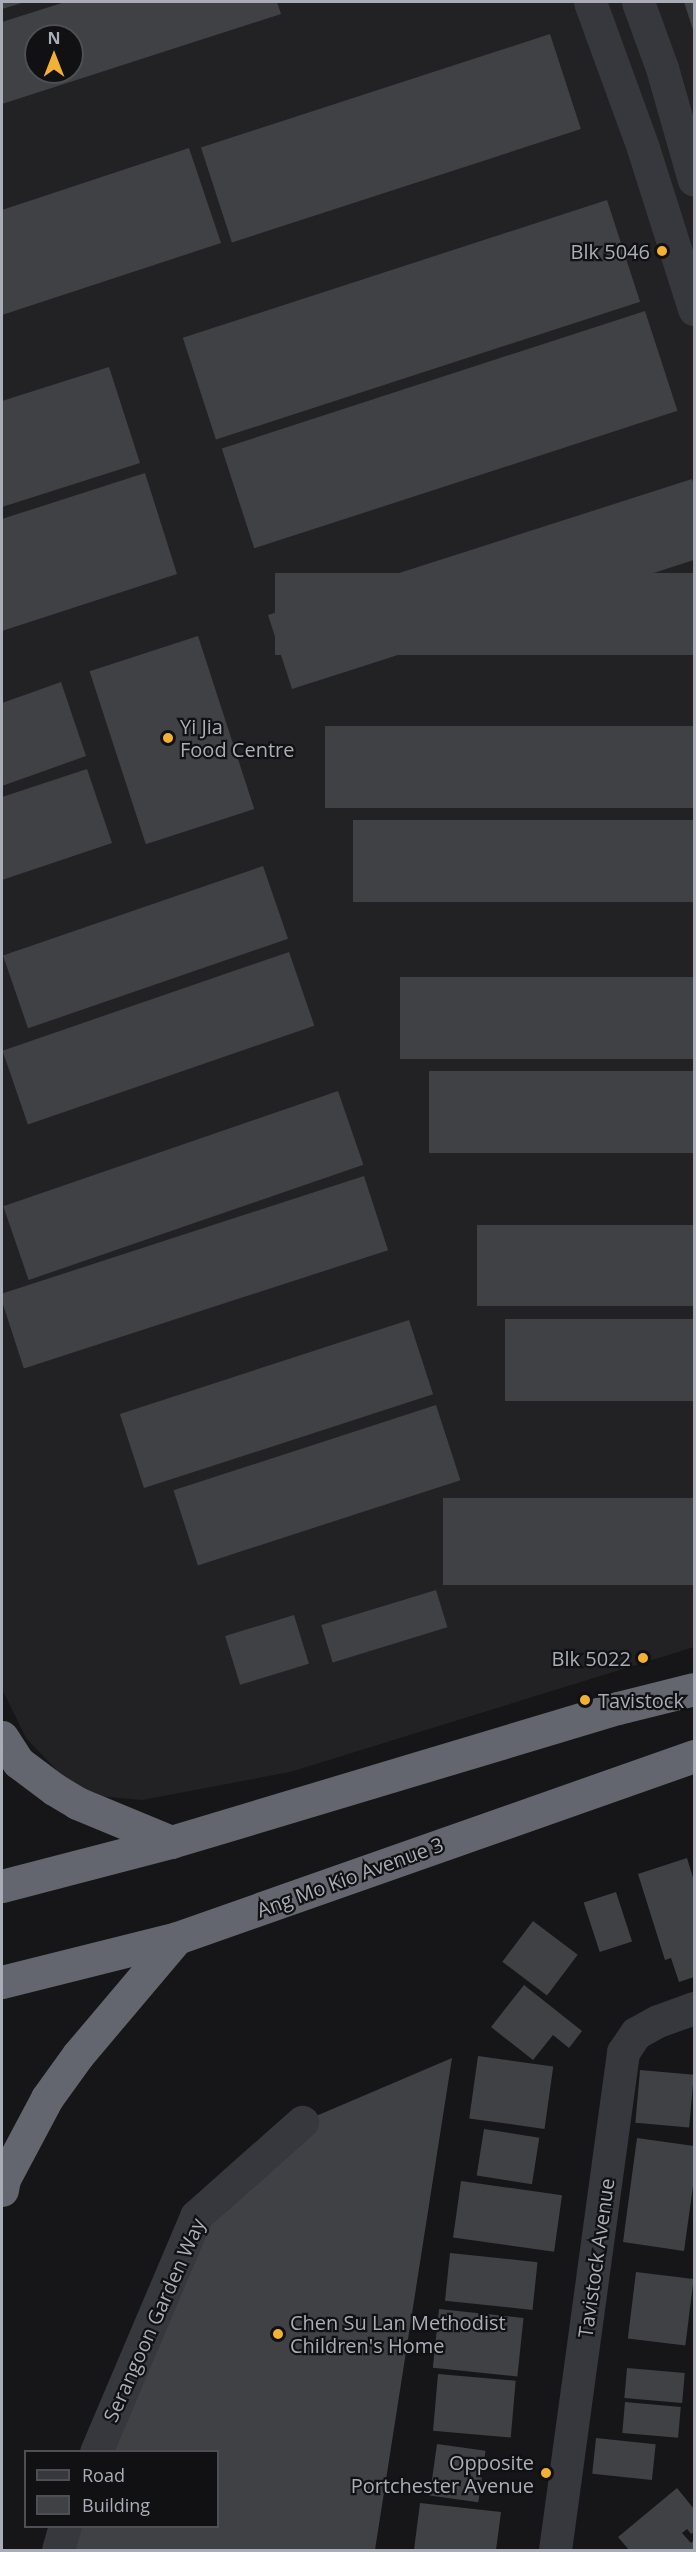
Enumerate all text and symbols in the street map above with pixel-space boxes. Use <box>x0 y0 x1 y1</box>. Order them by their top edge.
north arrow <box>24 24 84 84</box>
text: N <box>47 27 61 49</box>
place label: Blk 5046 <box>571 239 650 263</box>
marker: Blk 5046 <box>655 244 669 258</box>
place label: Yi Jia Food Centre <box>180 714 294 761</box>
marker: Yi Jia Food Centre <box>161 731 175 745</box>
place label: Blk 5022 <box>552 1646 631 1670</box>
marker: Blk 5022 <box>636 1651 650 1665</box>
place label: Tavistock <box>598 1688 684 1712</box>
marker: Tavistock <box>576 1691 594 1709</box>
street label: Ang Mo Kio Avenue 3 <box>253 1832 447 1922</box>
street label: Tavistock Avenue <box>573 2177 619 2339</box>
street label: Serangoon Garden Way <box>98 2214 210 2426</box>
place label: Chen Su Lan Methodist Children's Home <box>290 2310 506 2357</box>
marker: Chen Su Lan Methodist Children's Home <box>271 2327 285 2341</box>
legend <box>24 2450 219 2528</box>
place label: Opposite Portchester Avenue <box>351 2450 534 2497</box>
text: Road <box>82 2463 125 2487</box>
marker: Opposite Portchester Avenue <box>539 2466 553 2480</box>
text: Building <box>82 2493 150 2517</box>

